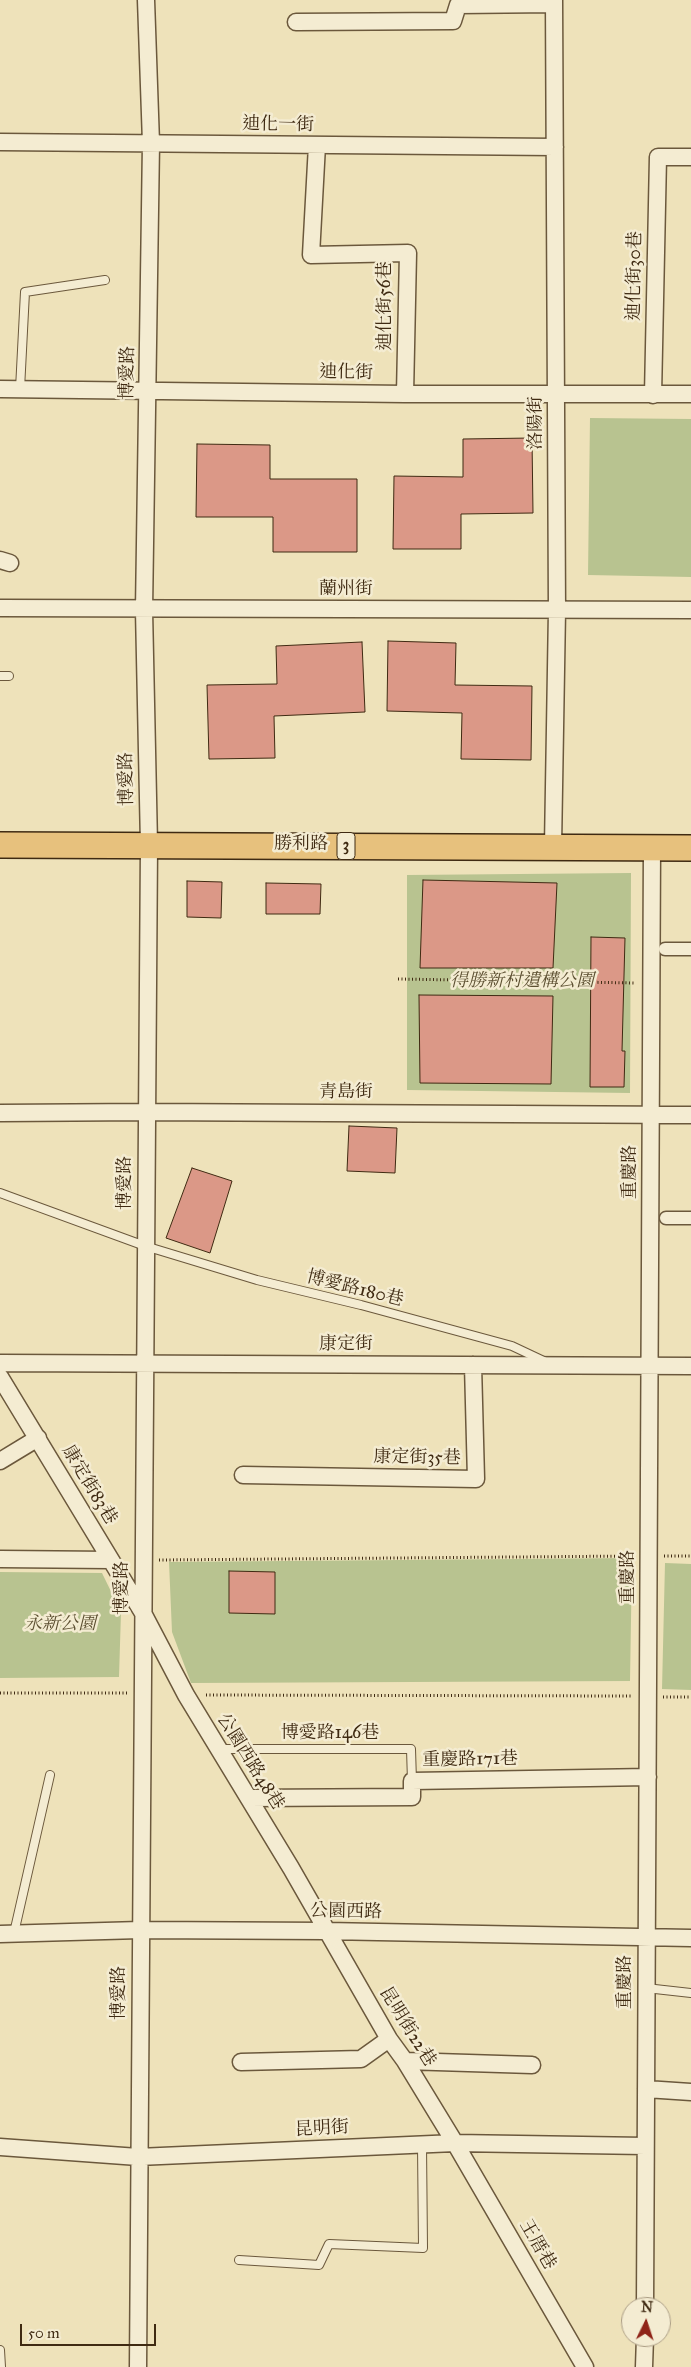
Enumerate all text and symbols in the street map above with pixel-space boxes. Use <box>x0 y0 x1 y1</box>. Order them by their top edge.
street label: 迪化一街 <box>242 114 314 136</box>
street label: 迪化街30巷 <box>623 231 647 321</box>
street label: 迪化街56巷 <box>375 261 397 351</box>
street label: 博愛路 <box>117 346 139 400</box>
street label: 迪化街 <box>319 362 373 384</box>
street label: 洛陽街 <box>526 396 548 450</box>
street label: 蘭州街 <box>319 579 373 601</box>
street label: 博愛路 <box>116 752 138 806</box>
road number: 3 <box>337 832 355 859</box>
street label: 勝利路 <box>274 834 328 856</box>
park label: 得勝新村遺構公園 <box>450 971 594 993</box>
street label: 青島街 <box>319 1082 373 1104</box>
street label: 重慶路 <box>620 1145 642 1199</box>
street label: 博愛路 <box>115 1156 137 1210</box>
street label: 博愛路180巷 <box>304 1267 406 1311</box>
street label: 康定街 <box>319 1334 373 1356</box>
street label: 康定街83巷 <box>57 1441 121 1529</box>
street label: 康定街35巷 <box>373 1446 461 1470</box>
street label: 重慶路 <box>618 1550 640 1604</box>
street label: 博愛路 <box>112 1561 134 1615</box>
park label: 永新公園 <box>24 1614 96 1636</box>
street label: 公園西路48巷 <box>212 1710 288 1814</box>
street label: 博愛路146巷 <box>281 1723 379 1745</box>
street label: 重慶路171巷 <box>422 1748 518 1772</box>
street label: 公園西路 <box>310 1901 382 1923</box>
street label: 重慶路 <box>615 1955 637 2009</box>
street label: 博愛路 <box>109 1966 131 2020</box>
street label: 昆明街22巷 <box>374 1983 440 2071</box>
street label: 昆明街 <box>294 2117 350 2141</box>
street label: 王厝巷 <box>514 2216 560 2274</box>
north arrow <box>621 2297 671 2347</box>
text: N <box>640 2299 654 2316</box>
scale bar <box>22 2314 159 2346</box>
text: 50 m <box>28 2324 60 2342</box>

